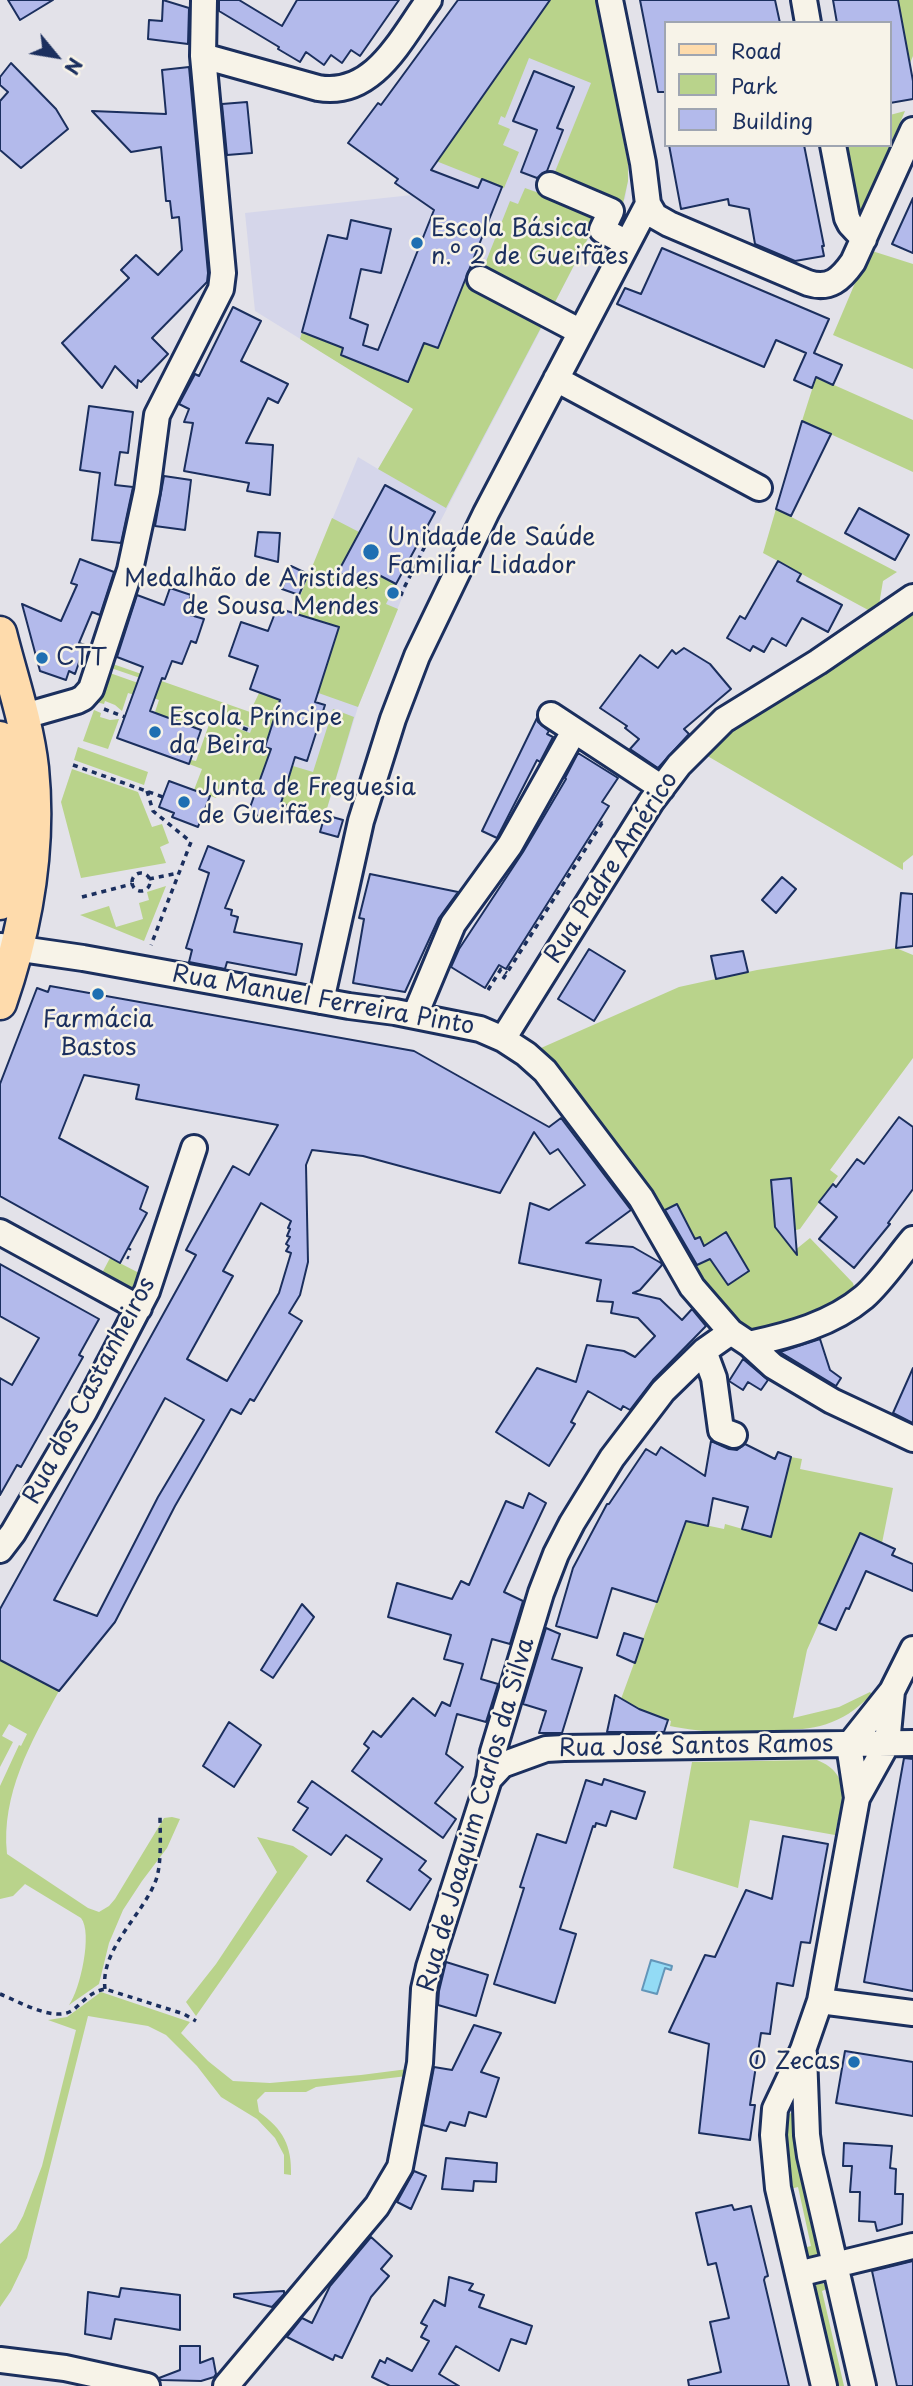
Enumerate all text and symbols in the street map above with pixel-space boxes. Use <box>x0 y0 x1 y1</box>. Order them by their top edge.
north arrow <box>21 21 91 91</box>
legend <box>664 21 892 147</box>
text: Road <box>731 34 782 66</box>
text: N <box>58 53 90 80</box>
text: Park <box>731 69 778 101</box>
text: Building <box>731 104 813 136</box>
place label: Escola Básica n.º 2 de Gueifães <box>431 215 629 271</box>
marker: Escola Básica n.º 2 de Gueifães <box>409 235 425 251</box>
place label: Unidade de Saúde Familiar Lidador <box>387 524 595 580</box>
marker: Unidade de Saúde Familiar Lidador <box>361 542 381 562</box>
place label: Medalhão de Aristides de Sousa Mendes <box>124 565 379 621</box>
marker: Medalhão de Aristides de Sousa Mendes <box>385 585 401 601</box>
place label: CTT <box>56 644 107 672</box>
marker: CTT <box>34 650 50 666</box>
place label: Escola Príncipe da Beira <box>169 704 342 760</box>
marker: Escola Príncipe da Beira <box>147 724 163 740</box>
street label: Rua Padre Américo <box>539 767 685 969</box>
place label: Junta de Freguesia de Gueifães <box>198 774 416 830</box>
marker: Junta de Freguesia de Gueifães <box>176 794 192 810</box>
street label: Rua Manuel Ferreira Pinto <box>170 960 476 1042</box>
marker: Farmácia Bastos <box>90 986 106 1002</box>
place label: Farmácia Bastos <box>43 1006 153 1062</box>
street label: Rua dos Castanheiros <box>18 1273 162 1509</box>
street label: Rua de Joaquim Carlos da Silva <box>413 1635 541 1995</box>
street label: Rua José Santos Ramos <box>558 1730 834 1764</box>
place label: O Zecas <box>748 2048 840 2076</box>
marker: O Zecas <box>846 2054 862 2070</box>

